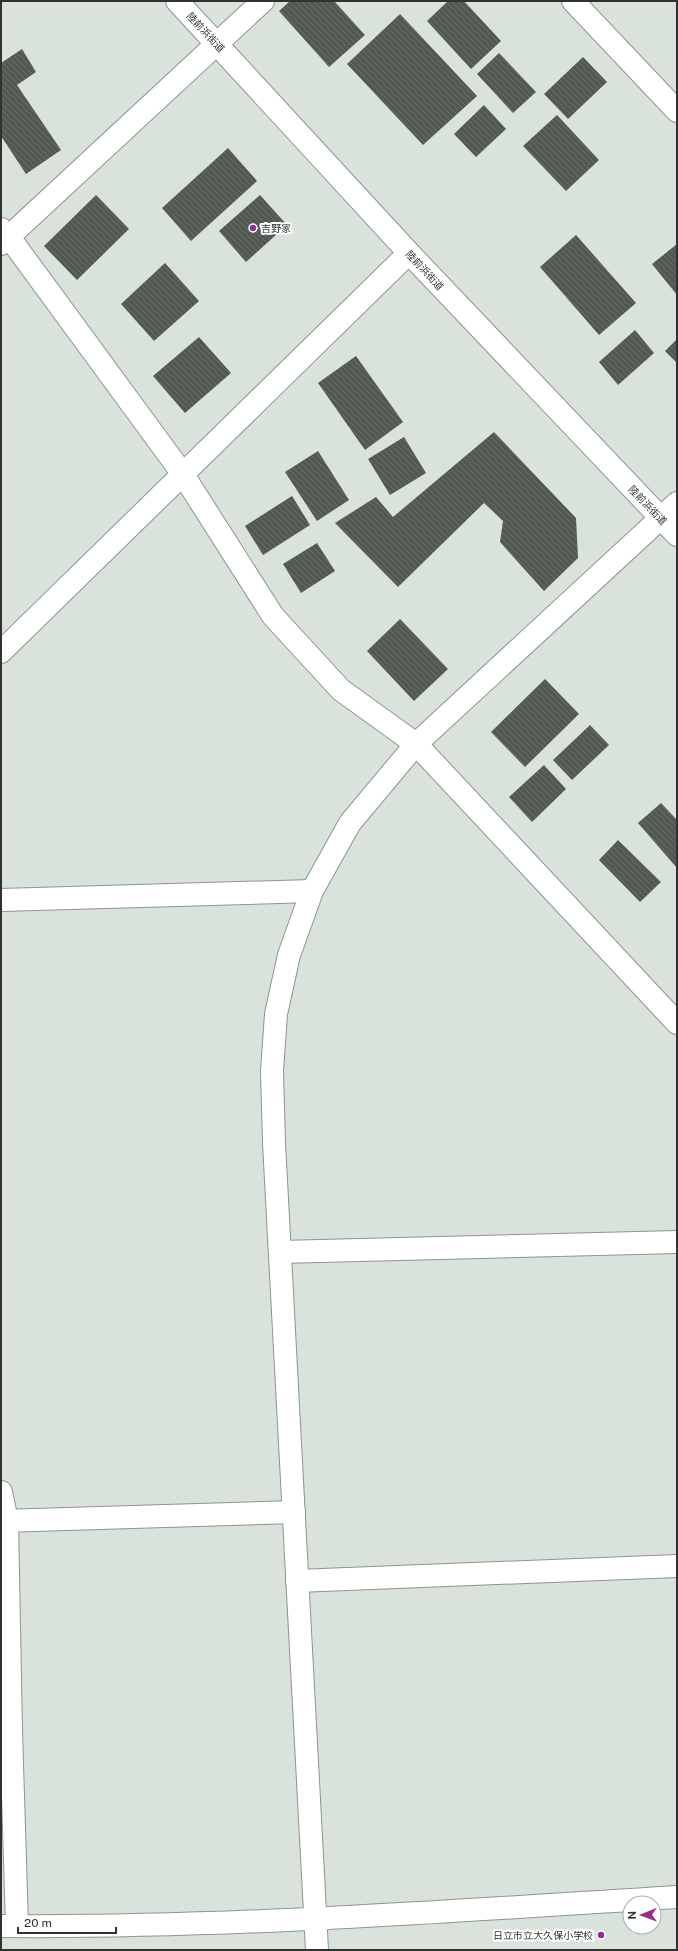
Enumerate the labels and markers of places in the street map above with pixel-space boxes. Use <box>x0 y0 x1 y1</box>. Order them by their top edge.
place label: 吉野家 <box>261 222 291 234</box>
marker: 吉野家 <box>248 223 258 233</box>
place label: 日立市立大久保小学校 <box>493 1929 593 1941</box>
marker: 日立市立大久保小学校 <box>596 1930 606 1940</box>

